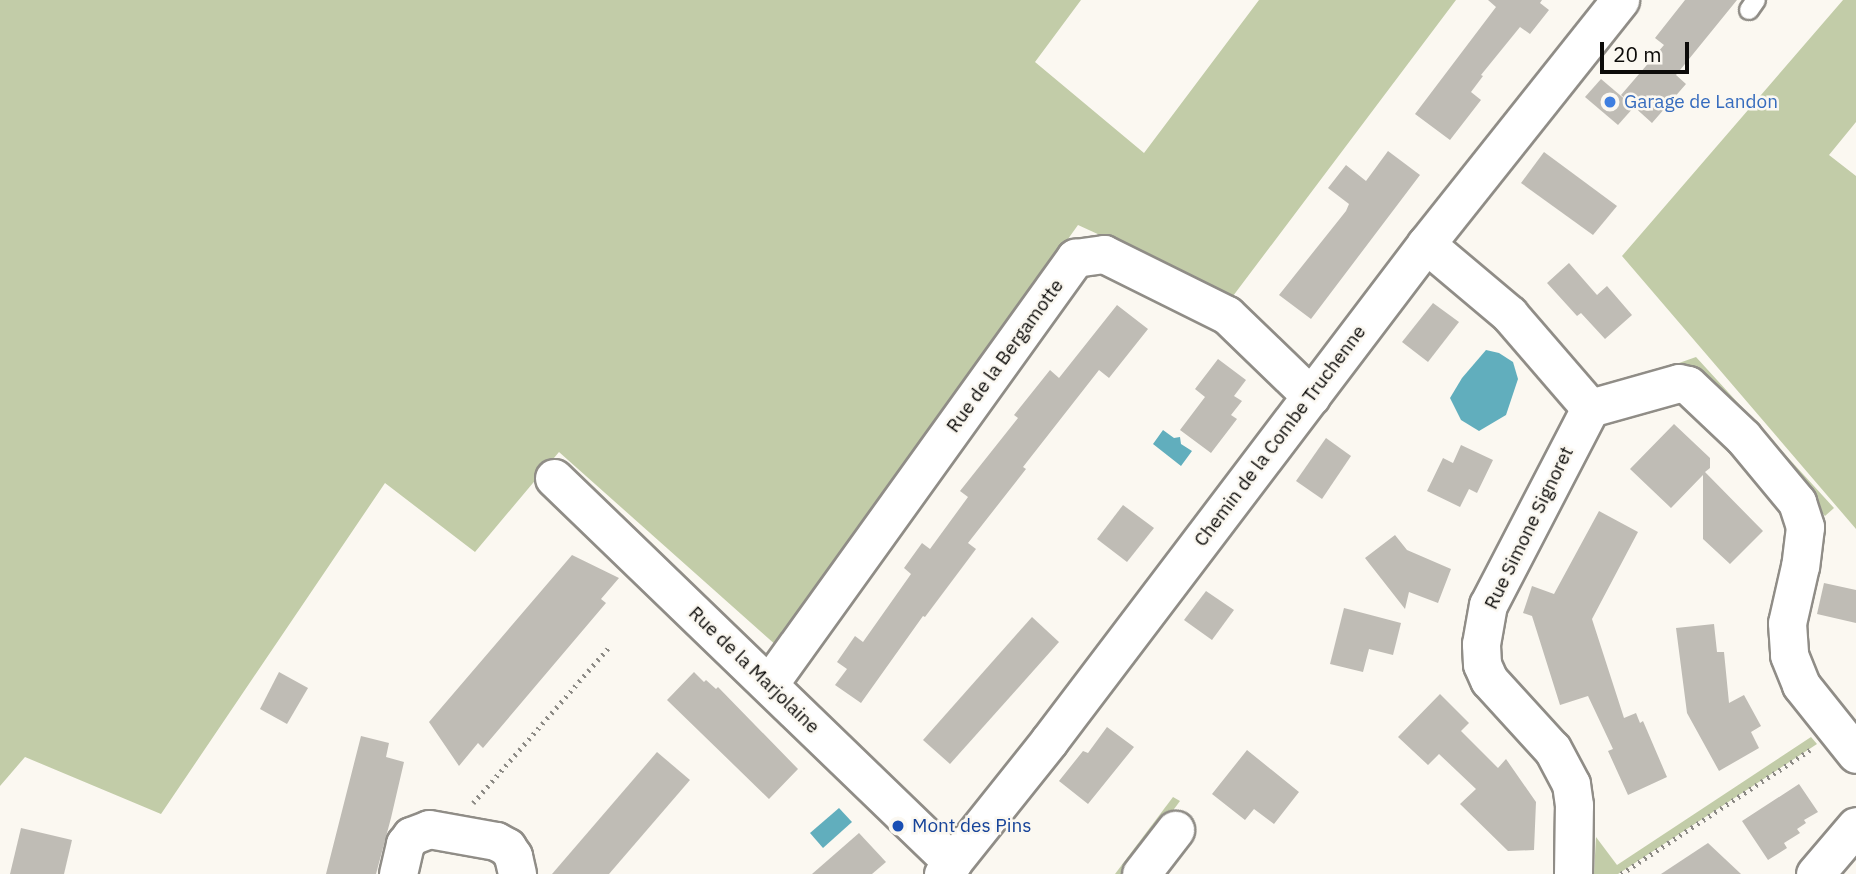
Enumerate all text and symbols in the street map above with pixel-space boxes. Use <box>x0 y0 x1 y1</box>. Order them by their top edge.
scale bar <box>1604 28 1693 72</box>
text: 20 m <box>1613 40 1662 68</box>
place label: Garage de Landon <box>1624 91 1778 113</box>
marker: Garage de Landon <box>1602 94 1618 110</box>
street label: Rue de la Bergamotte <box>942 275 1068 437</box>
street label: Chemin de la Combe Truchenne <box>1189 321 1371 551</box>
street label: Rue Simone Signoret <box>1480 443 1578 613</box>
street label: Rue de la Marjolaine <box>684 602 824 738</box>
place label: Mont des Pins <box>912 815 1032 837</box>
marker: Mont des Pins <box>890 818 906 834</box>

